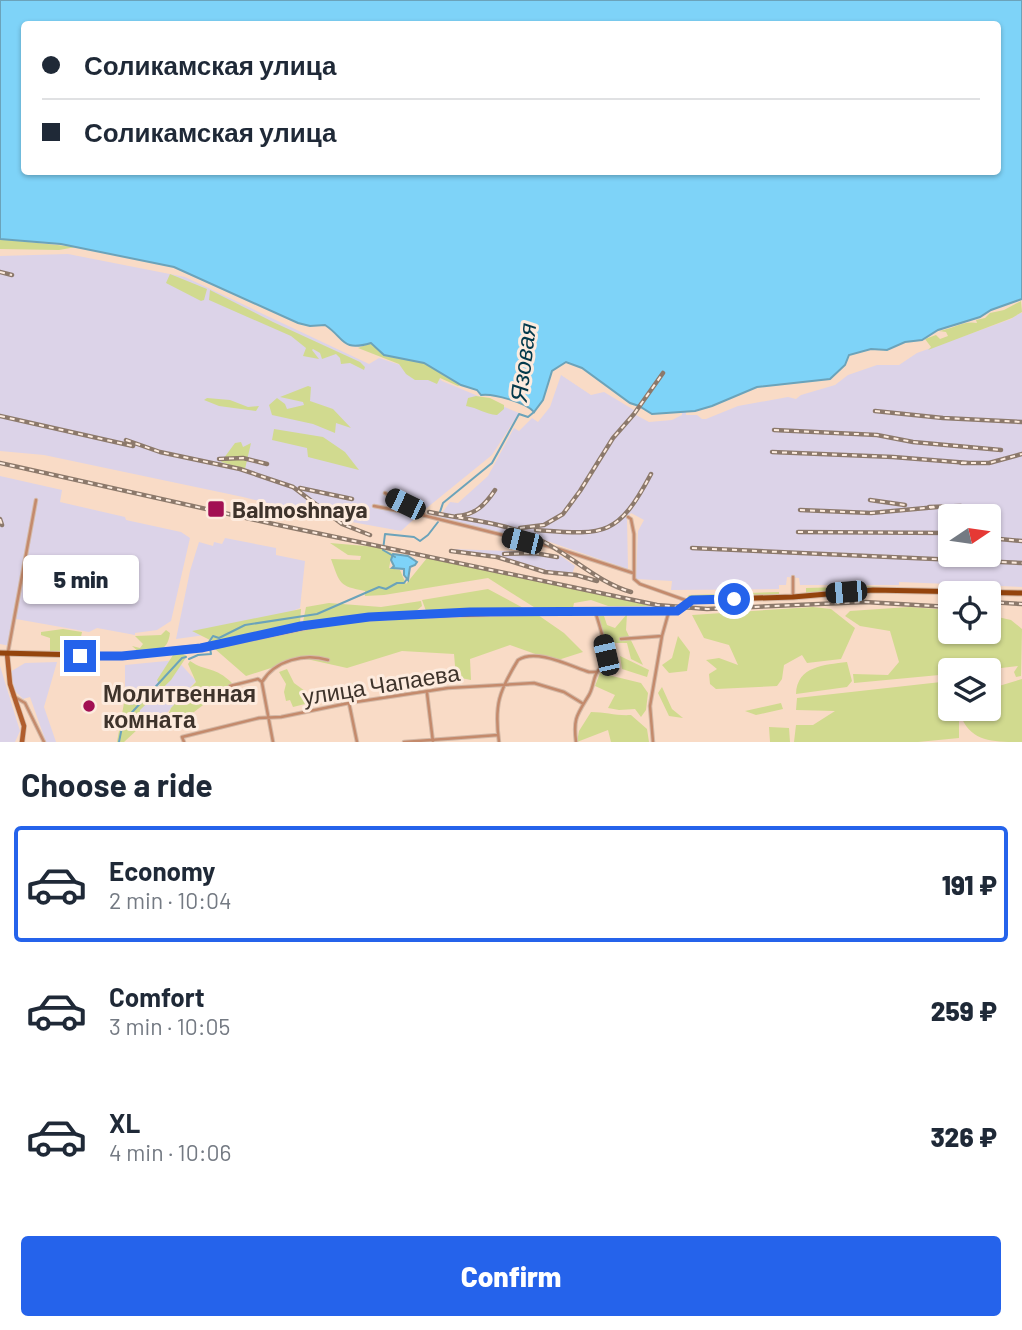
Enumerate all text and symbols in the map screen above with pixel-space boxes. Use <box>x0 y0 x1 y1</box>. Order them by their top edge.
text: Соликамская улица <box>84 49 337 80</box>
text: Соликамская улица <box>84 116 337 147</box>
water label: Язовая <box>503 321 541 405</box>
car <box>382 485 429 523</box>
place label: Balmoshnaya <box>232 495 368 523</box>
marker: Balmoshnaya <box>206 499 226 519</box>
north arrow <box>938 504 1001 567</box>
map controls <box>938 504 1001 721</box>
car <box>500 526 545 556</box>
callout: 5 min <box>22 554 138 604</box>
text: 5 min <box>54 565 109 593</box>
car <box>825 580 868 604</box>
button: locate <box>938 581 1001 644</box>
route start <box>718 583 750 615</box>
car <box>592 632 621 678</box>
route end <box>64 640 96 672</box>
street label: улица Чапаева <box>300 658 462 710</box>
button: layers <box>938 658 1001 721</box>
place label: Молитвенная комната <box>103 679 256 733</box>
marker: Молитвенная комната <box>81 698 97 714</box>
text: Choose a ride <box>21 765 213 803</box>
icon: car <box>25 853 88 916</box>
text: Economy <box>109 855 215 886</box>
text: 191 ₽ <box>942 869 997 900</box>
text: 2 min · 10:04 <box>109 886 232 914</box>
icon: car <box>25 979 88 1042</box>
text: Comfort <box>109 981 205 1012</box>
text: 259 ₽ <box>931 995 997 1026</box>
text: 3 min · 10:05 <box>109 1012 230 1040</box>
icon: car <box>25 1105 88 1168</box>
text: XL <box>109 1107 140 1138</box>
text: 326 ₽ <box>930 1121 997 1152</box>
text: 4 min · 10:06 <box>109 1138 231 1166</box>
button: Confirm <box>21 1236 1001 1316</box>

